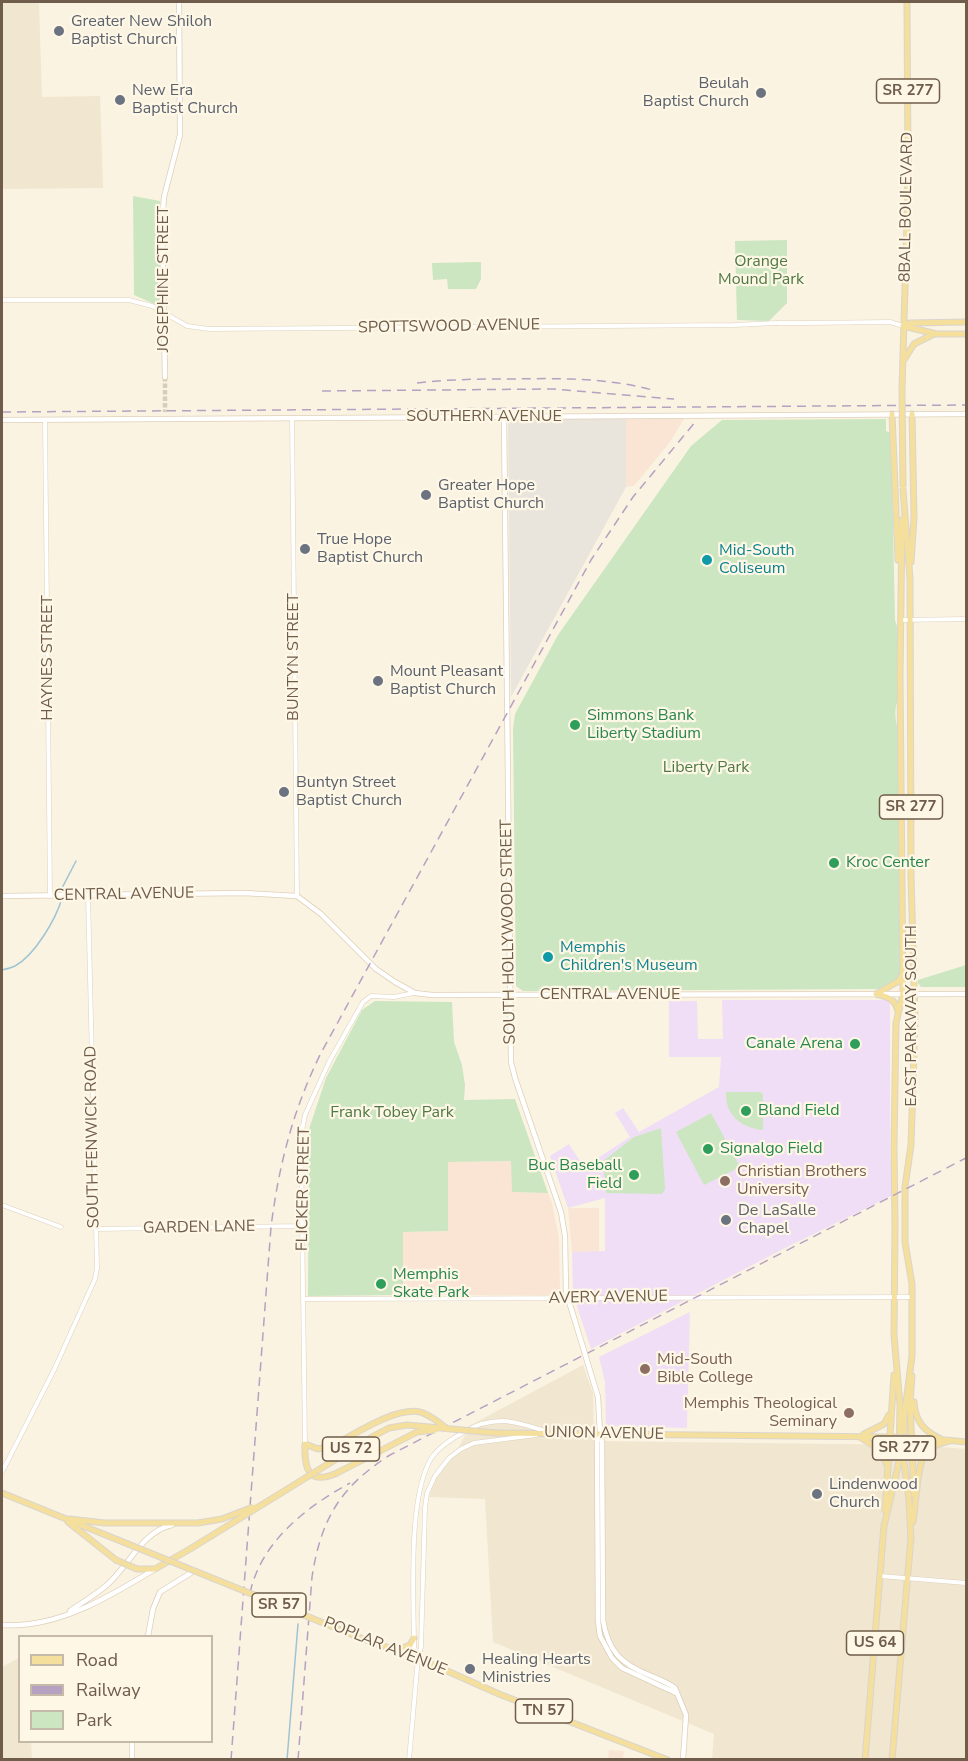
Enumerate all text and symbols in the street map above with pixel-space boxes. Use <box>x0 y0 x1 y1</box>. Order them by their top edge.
place label: Greater New Shiloh Baptist Church <box>71 12 212 50</box>
marker: Greater New Shiloh Baptist Church <box>52 24 66 38</box>
place label: Beulah Baptist Church <box>643 74 749 112</box>
road number: SR 277 <box>876 79 940 103</box>
place label: New Era Baptist Church <box>132 81 238 119</box>
marker: Beulah Baptist Church <box>754 86 768 100</box>
marker: New Era Baptist Church <box>113 93 127 107</box>
street label: 8BALL BOULEVARD <box>896 132 918 282</box>
street label: JOSEPHINE STREET <box>154 206 174 352</box>
park label: Orange Mound Park <box>718 252 804 290</box>
street label: SPOTTSWOOD AVENUE <box>358 316 540 338</box>
street label: SOUTHERN AVENUE <box>406 407 562 427</box>
place label: Greater Hope Baptist Church <box>438 476 544 514</box>
marker: Greater Hope Baptist Church <box>419 488 433 502</box>
place label: True Hope Baptist Church <box>317 530 423 568</box>
place label: Mid-South Coliseum <box>719 541 795 579</box>
marker: True Hope Baptist Church <box>298 542 312 556</box>
marker: Mid-South Coliseum <box>700 553 714 567</box>
street label: BUNTYN STREET <box>284 593 304 721</box>
street label: HAYNES STREET <box>38 595 58 721</box>
place label: Mount Pleasant Baptist Church <box>390 662 503 700</box>
marker: Mount Pleasant Baptist Church <box>371 674 385 688</box>
place label: Simmons Bank Liberty Stadium <box>587 706 701 744</box>
marker: Simmons Bank Liberty Stadium <box>568 718 582 732</box>
park label: Liberty Park <box>663 758 749 778</box>
place label: Buntyn Street Baptist Church <box>296 773 402 811</box>
marker: Buntyn Street Baptist Church <box>277 785 291 799</box>
road number: SR 277 <box>880 795 942 819</box>
street label: SOUTH HOLLYWOOD STREET <box>497 819 521 1045</box>
place label: Kroc Center <box>846 853 930 873</box>
marker: Kroc Center <box>827 856 841 870</box>
street label: CENTRAL AVENUE <box>54 884 194 906</box>
street label: EAST PARKWAY SOUTH <box>902 925 922 1107</box>
place label: Memphis Children's Museum <box>560 938 698 976</box>
marker: Memphis Children's Museum <box>541 950 555 964</box>
street label: CENTRAL AVENUE <box>540 985 680 1005</box>
place label: Canale Arena <box>746 1034 843 1054</box>
marker: Canale Arena <box>848 1037 862 1051</box>
street label: SOUTH FENWICK ROAD <box>82 1046 104 1228</box>
place label: Bland Field <box>758 1101 840 1121</box>
park label: Frank Tobey Park <box>330 1103 454 1123</box>
marker: Bland Field <box>739 1104 753 1118</box>
street label: FLICKER STREET <box>293 1127 315 1251</box>
place label: Signalgo Field <box>720 1139 823 1159</box>
marker: Signalgo Field <box>701 1142 715 1156</box>
place label: Buc Baseball Field <box>528 1156 622 1194</box>
place label: Christian Brothers University <box>737 1162 867 1200</box>
marker: Buc Baseball Field <box>627 1168 641 1182</box>
marker: Christian Brothers University <box>718 1174 732 1188</box>
place label: De LaSalle Chapel <box>738 1201 816 1239</box>
marker: De LaSalle Chapel <box>719 1213 733 1227</box>
street label: GARDEN LANE <box>143 1217 255 1239</box>
place label: Memphis Skate Park <box>393 1265 469 1303</box>
marker: Memphis Skate Park <box>374 1277 388 1291</box>
street label: AVERY AVENUE <box>548 1287 668 1309</box>
place label: Mid-South Bible College <box>657 1350 753 1388</box>
marker: Mid-South Bible College <box>638 1362 652 1376</box>
place label: Memphis Theological Seminary <box>684 1394 837 1432</box>
marker: Memphis Theological Seminary <box>842 1406 856 1420</box>
street label: UNION AVENUE <box>544 1423 664 1445</box>
road number: SR 277 <box>872 1436 936 1460</box>
road number: US 72 <box>322 1437 380 1461</box>
place label: Lindenwood Church <box>829 1475 918 1513</box>
marker: Lindenwood Church <box>810 1487 824 1501</box>
road number: SR 57 <box>252 1593 306 1617</box>
street label: POPLAR AVENUE <box>321 1614 449 1680</box>
road number: US 64 <box>846 1631 904 1655</box>
legend <box>18 1635 213 1743</box>
text: Road <box>76 1648 118 1672</box>
place label: Healing Hearts Ministries <box>482 1650 591 1688</box>
marker: Healing Hearts Ministries <box>463 1662 477 1676</box>
text: Railway <box>76 1678 141 1702</box>
road number: TN 57 <box>516 1699 572 1723</box>
text: Park <box>76 1708 112 1732</box>

